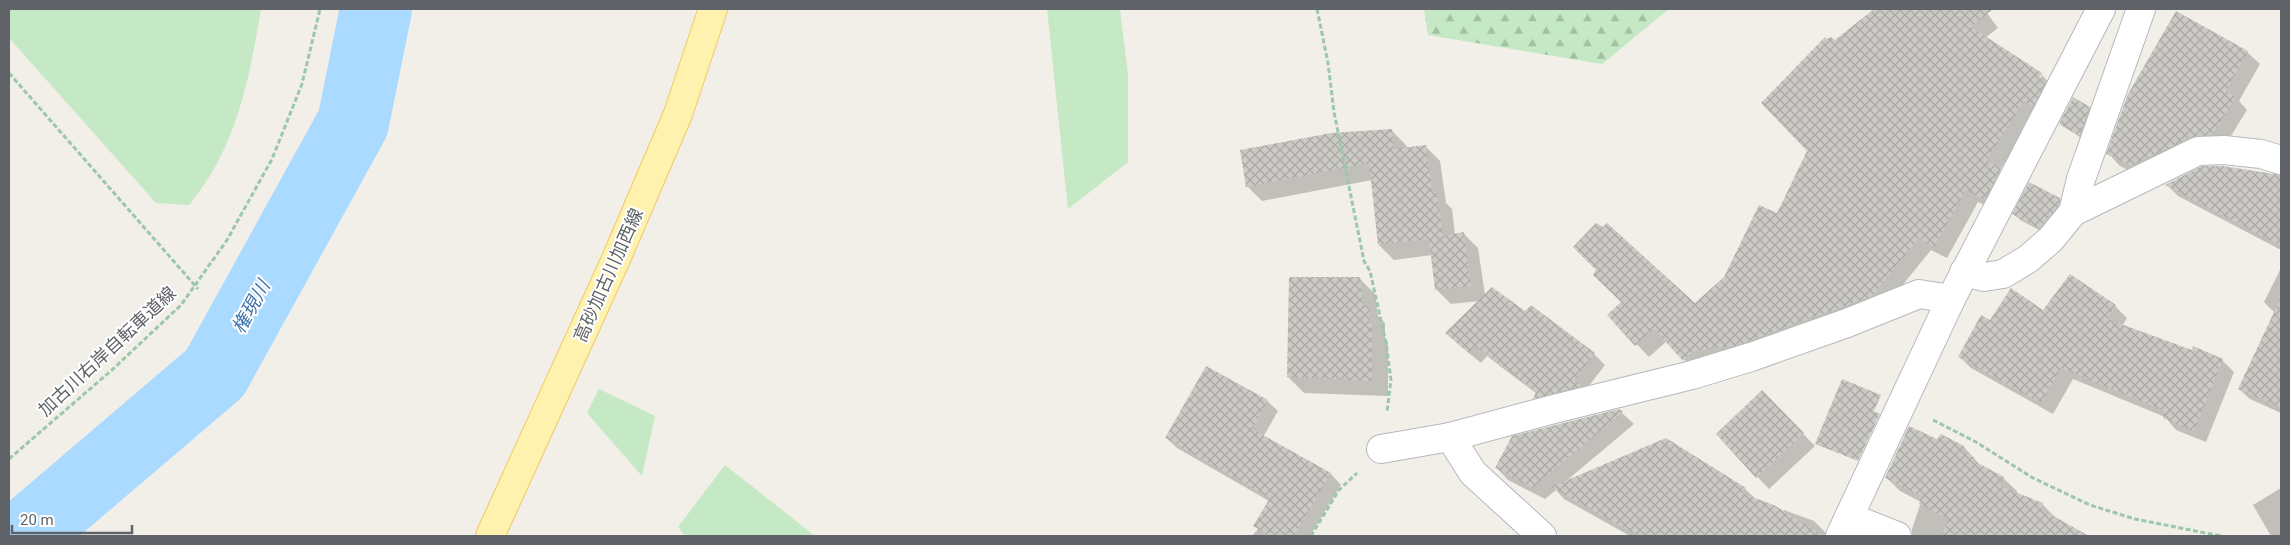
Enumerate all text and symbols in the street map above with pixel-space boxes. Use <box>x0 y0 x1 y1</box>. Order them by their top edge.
street label: 高砂加古川加西線 <box>569 205 647 345</box>
water label: 権現川 <box>227 275 276 338</box>
street label: 加古川右岸自転車道線 <box>34 282 180 420</box>
scale bar <box>12 502 132 534</box>
text: 20 m <box>20 511 54 529</box>

